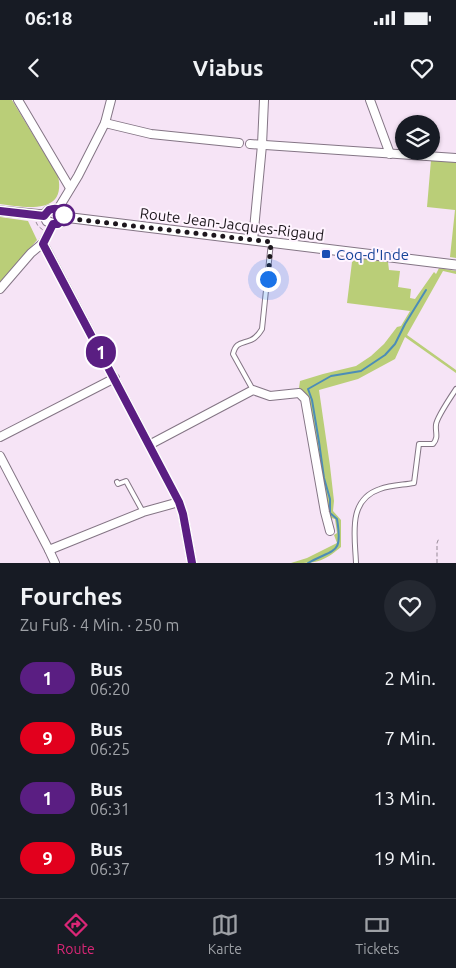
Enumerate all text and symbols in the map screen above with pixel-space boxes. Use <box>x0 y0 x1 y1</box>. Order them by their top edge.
text: 06:18 <box>25 7 73 29</box>
icon: back <box>20 54 48 82</box>
icon: heart <box>408 54 436 82</box>
text: Viabus <box>193 55 263 80</box>
map controls <box>395 115 440 160</box>
button: layers <box>395 115 440 160</box>
unlabelled marker <box>53 204 75 226</box>
street label: Route Jean-Jacques-Rigaud <box>139 204 325 244</box>
place label: Coq-d'Inde <box>336 246 409 263</box>
marker: Coq-d'Inde <box>320 248 332 260</box>
your location <box>256 267 281 292</box>
line badge: 1 <box>85 336 117 368</box>
text: 1 <box>96 342 106 362</box>
button: heart <box>384 580 436 632</box>
text: Fourches <box>20 583 122 610</box>
text: Zu Fuß · 4 Min. · 250 m <box>20 616 179 634</box>
text: Bus <box>90 658 123 680</box>
text: 2 Min. <box>384 667 436 689</box>
text: 1 <box>42 668 53 688</box>
text: 06:20 <box>90 680 130 698</box>
text: Bus <box>90 718 123 740</box>
text: 7 Min. <box>384 727 436 749</box>
text: 9 <box>42 728 53 748</box>
text: 06:25 <box>90 740 130 758</box>
text: Bus <box>90 778 123 800</box>
text: 13 Min. <box>374 787 436 809</box>
text: 1 <box>42 788 53 808</box>
text: 06:31 <box>90 800 130 818</box>
text: Bus <box>90 838 123 860</box>
text: 19 Min. <box>374 847 436 869</box>
text: 9 <box>42 848 53 868</box>
text: 06:37 <box>90 860 130 878</box>
tab: Route <box>57 911 95 957</box>
tab: Karte <box>208 911 242 957</box>
tab: Tickets <box>355 911 399 957</box>

